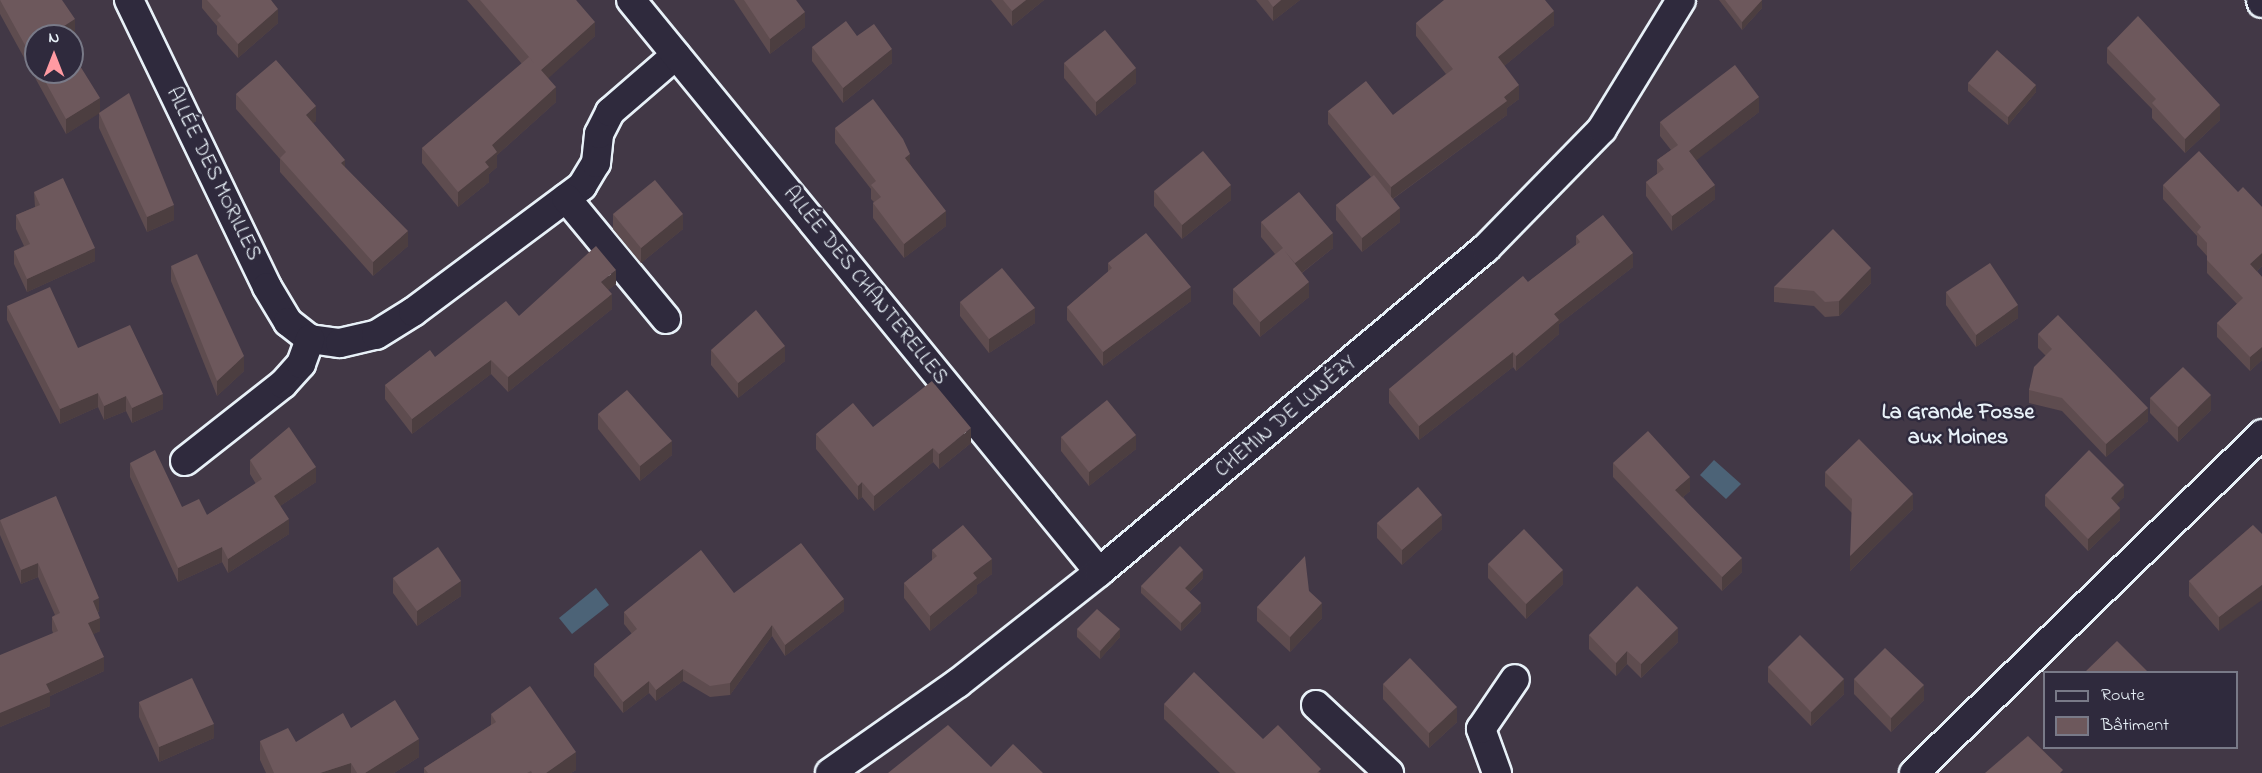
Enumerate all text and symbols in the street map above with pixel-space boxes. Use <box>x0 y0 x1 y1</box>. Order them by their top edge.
north arrow <box>24 24 84 84</box>
text: N <box>49 26 59 50</box>
street label: ALLÉE DES MORILLES <box>160 83 266 265</box>
street label: ALLÉE DES CHANTERELLES <box>777 182 953 390</box>
street label: CHEMIN DE LUNÉZY <box>1210 351 1362 483</box>
district label: La Grande Fosse aux Moines <box>1882 400 2034 452</box>
legend <box>2043 671 2238 749</box>
text: Route <box>2101 683 2145 709</box>
text: Bâtiment <box>2101 713 2169 739</box>

